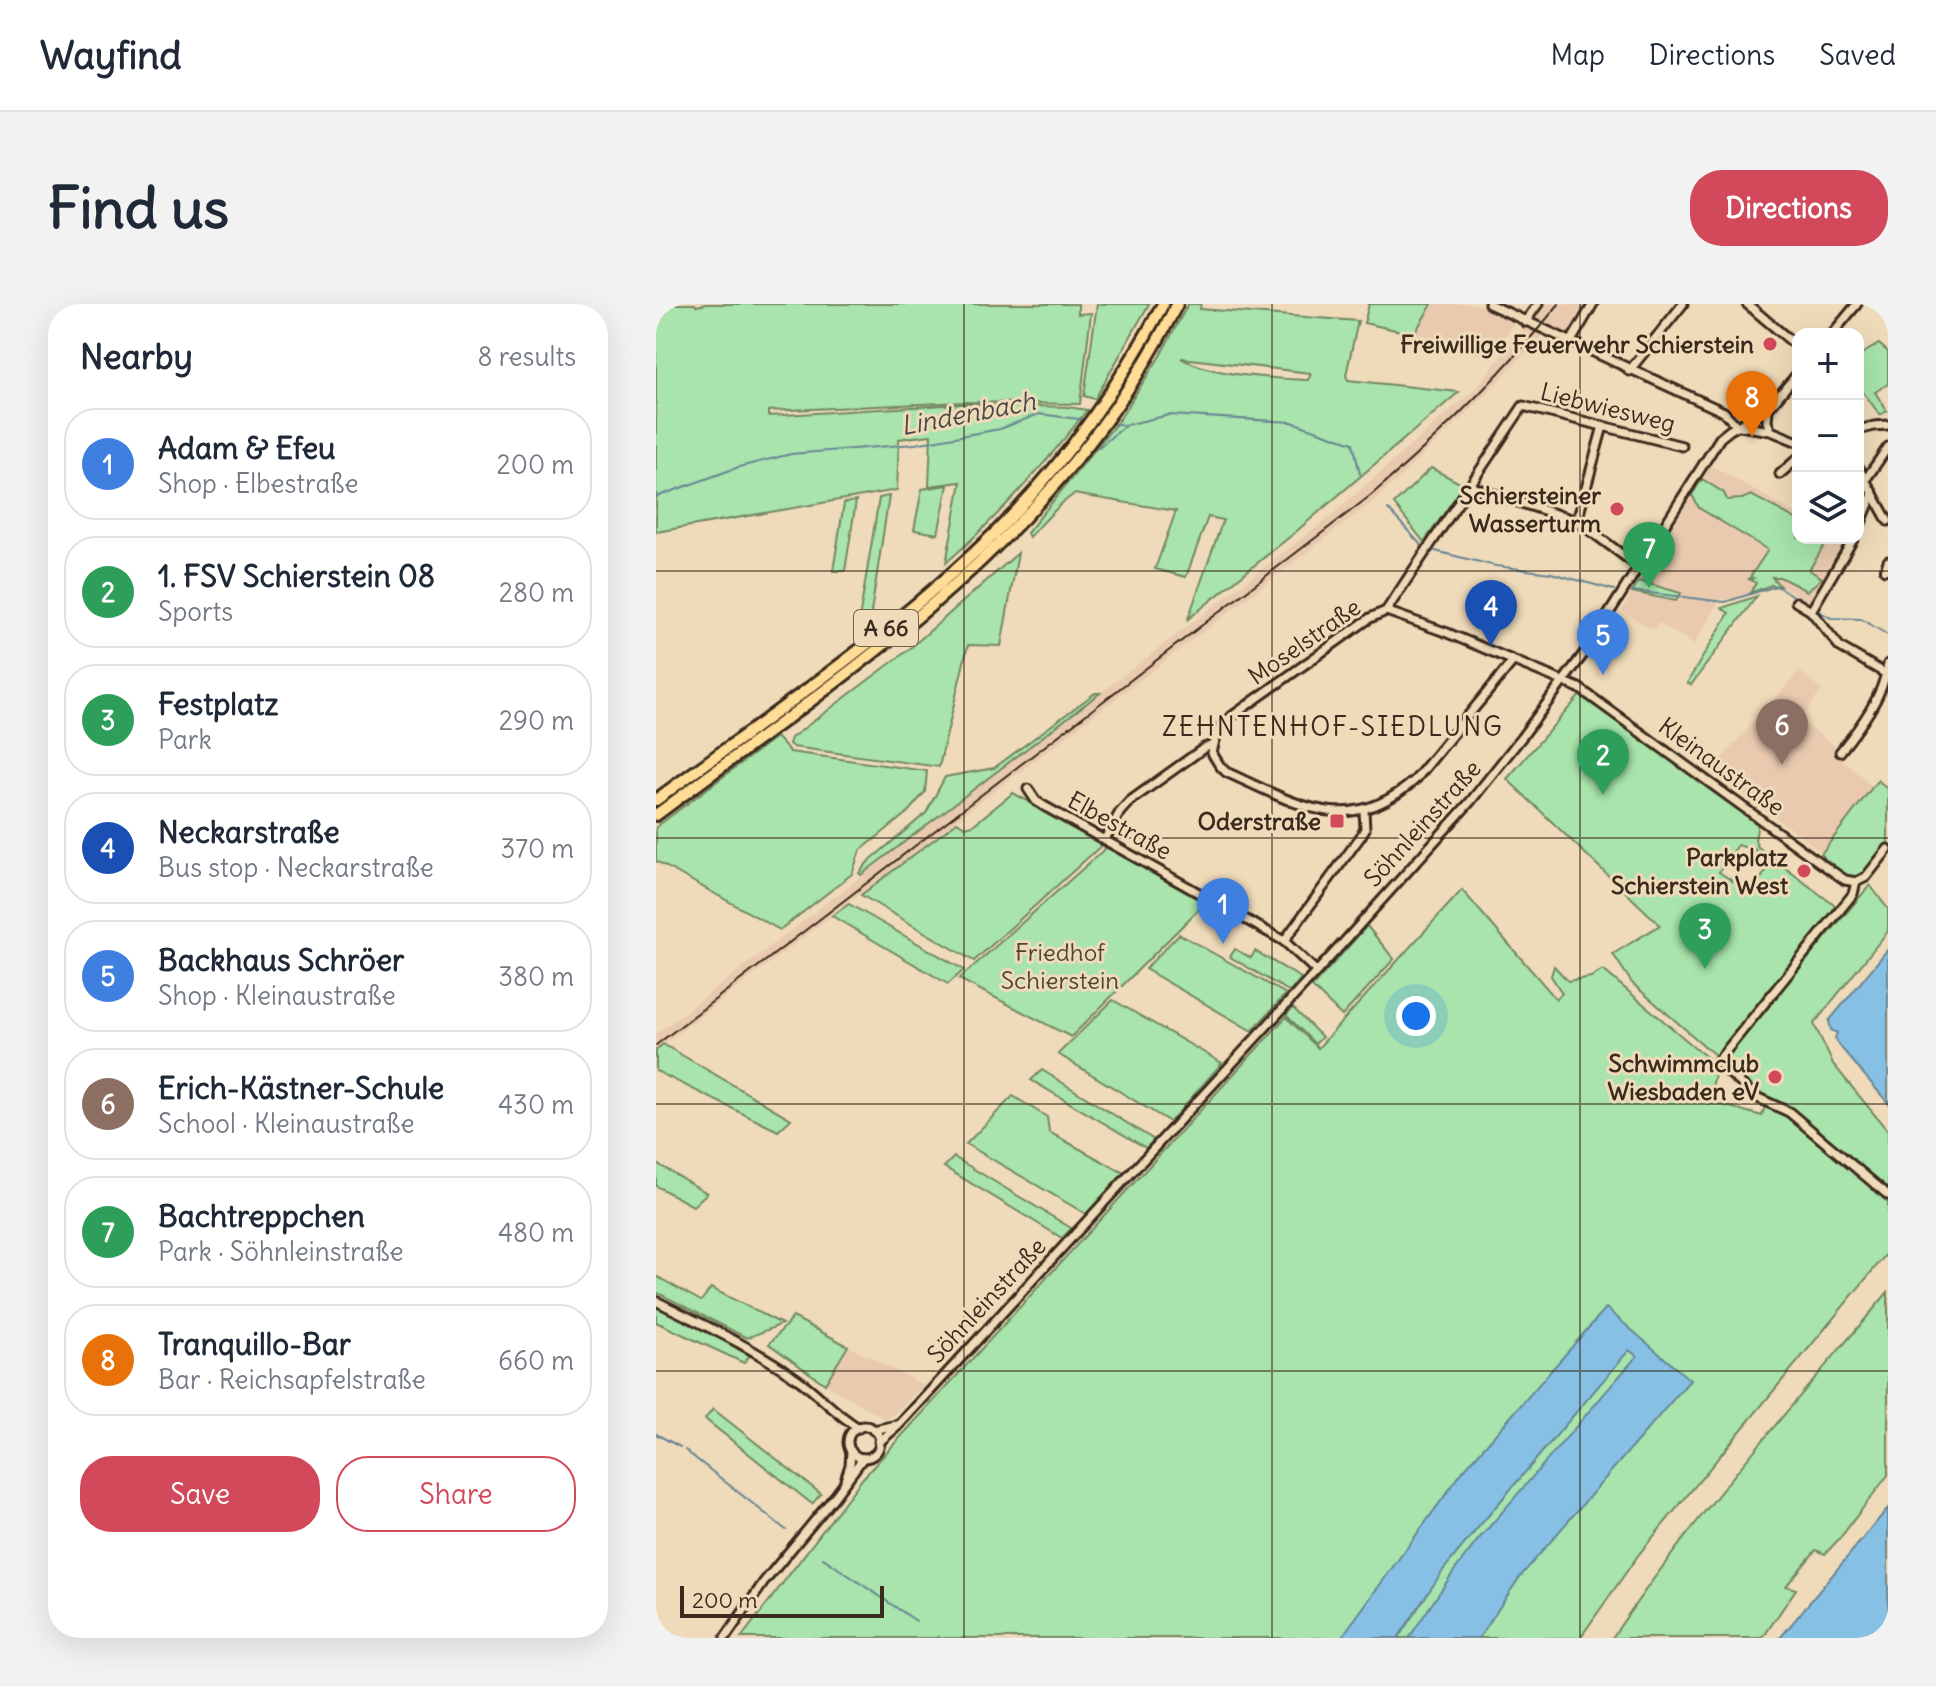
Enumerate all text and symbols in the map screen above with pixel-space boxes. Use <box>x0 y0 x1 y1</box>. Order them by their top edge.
text: Wayfind <box>40 32 182 79</box>
text: Map <box>1550 37 1605 73</box>
text: Directions <box>1649 37 1775 73</box>
text: Saved <box>1819 37 1896 73</box>
button: Directions <box>1690 170 1888 246</box>
text: Find us <box>48 173 229 243</box>
map controls <box>1792 328 1864 544</box>
button: + <box>1792 328 1864 400</box>
place label: Freiwillige Feuerwehr Schierstein <box>1400 329 1754 359</box>
text: Nearby <box>80 335 193 378</box>
marker: Freiwillige Feuerwehr Schierstein <box>1761 335 1779 353</box>
text: 8 results <box>478 340 576 373</box>
pin: 8 <box>1726 371 1778 437</box>
street label: Liebwiesweg <box>1537 376 1679 438</box>
water label: Lindenbach <box>898 384 1039 442</box>
button: − <box>1792 400 1864 472</box>
text: Adam & Efeu <box>158 429 336 467</box>
text: 1 <box>103 448 113 481</box>
text: 200 m <box>497 448 574 481</box>
text: Shop · Elbestraße <box>158 467 358 500</box>
button: layers <box>1792 472 1864 544</box>
place label: Schiersteiner Wasserturm <box>1460 480 1601 538</box>
marker: Schiersteiner Wasserturm <box>1608 500 1626 518</box>
pin: 7 <box>1623 522 1675 588</box>
text: 1. FSV Schierstein 08 <box>158 557 435 595</box>
text: 2 <box>101 576 115 609</box>
text: 280 m <box>499 576 574 609</box>
pin: 4 <box>1465 580 1517 646</box>
street label: Moselstraße <box>1242 591 1366 691</box>
text: Sports <box>158 595 233 628</box>
pin: 5 <box>1577 609 1629 675</box>
road number: A 66 <box>854 610 918 646</box>
text: Festplatz <box>158 685 279 723</box>
pin: 6 <box>1756 699 1808 765</box>
text: 3 <box>101 704 115 737</box>
text: 290 m <box>499 704 574 737</box>
district label: ZEHNTENHOF-SIEDLUNG <box>1162 710 1504 743</box>
street label: Kleinaustraße <box>1653 710 1791 822</box>
text: Park <box>158 723 212 756</box>
pin: 2 <box>1577 729 1629 795</box>
street label: Söhnleinstraße <box>1357 753 1487 893</box>
street label: Elbestraße <box>1063 784 1177 866</box>
place label: Oderstraße <box>1197 806 1321 836</box>
marker: Oderstraße <box>1328 812 1346 830</box>
text: Neckarstraße <box>158 813 340 851</box>
text: 4 <box>100 832 116 865</box>
text: 370 m <box>500 832 574 865</box>
place label: Parkplatz Schierstein West <box>1611 842 1789 900</box>
text: Bus stop · Neckarstraße <box>158 851 434 884</box>
marker: Parkplatz Schierstein West <box>1795 862 1813 880</box>
pin: 1 <box>1197 878 1249 944</box>
pin: 3 <box>1679 903 1731 969</box>
park label: Friedhof Schierstein <box>1001 937 1119 995</box>
text: Backhaus Schröer <box>158 941 404 979</box>
text: 5 <box>101 960 115 993</box>
text: 380 m <box>498 960 574 993</box>
text: Shop · Kleinaustraße <box>158 979 396 1012</box>
your location <box>1396 996 1436 1036</box>
place label: Schwimmclub Wiesbaden eV <box>1608 1048 1759 1106</box>
marker: Schwimmclub Wiesbaden eV <box>1766 1068 1784 1086</box>
text: Erich-Kästner-Schule <box>158 1069 444 1107</box>
text: 6 <box>100 1088 116 1121</box>
text: 430 m <box>498 1088 574 1121</box>
text: School · Kleinaustraße <box>158 1107 415 1140</box>
text: Bachtreppchen <box>158 1197 365 1235</box>
text: 7 <box>102 1216 114 1249</box>
text: 480 m <box>498 1216 574 1249</box>
street label: Söhnleinstraße <box>920 1231 1052 1369</box>
text: Park · Söhnleinstraße <box>158 1235 404 1268</box>
text: Tranquillo-Bar <box>158 1325 351 1363</box>
text: 8 <box>101 1344 115 1377</box>
text: 660 m <box>498 1344 574 1377</box>
text: Bar · Reichsapfelstraße <box>158 1363 426 1396</box>
button: Save <box>80 1456 320 1532</box>
button: Share <box>336 1456 576 1532</box>
scale bar <box>680 1582 884 1618</box>
text: 200 m <box>692 1586 758 1614</box>

